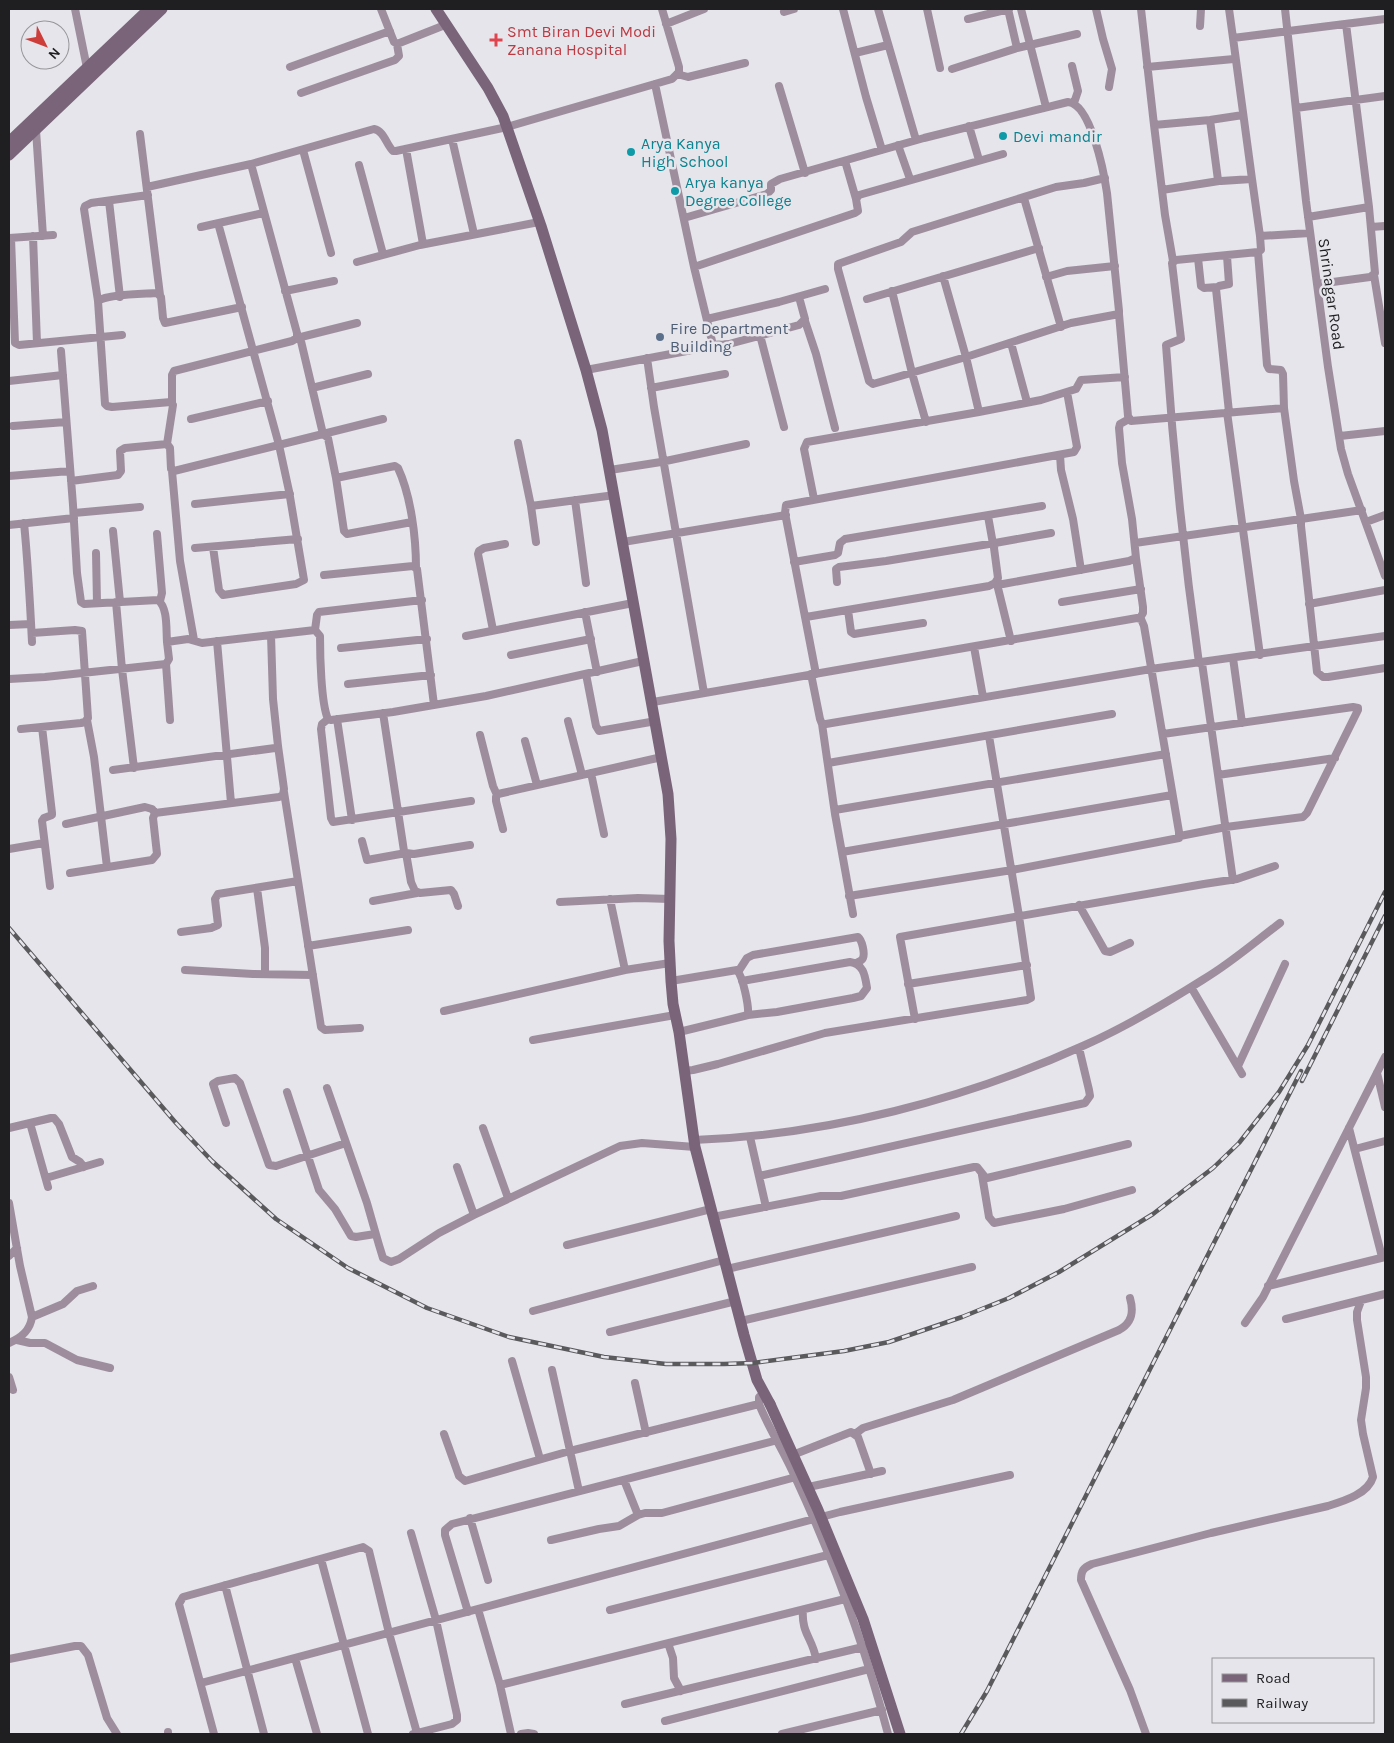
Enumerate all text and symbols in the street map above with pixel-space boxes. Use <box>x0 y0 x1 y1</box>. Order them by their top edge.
north arrow <box>20 20 70 70</box>
place label: Smt Biran Devi Modi Zanana Hospital <box>507 22 656 59</box>
marker: Smt Biran Devi Modi Zanana Hospital <box>489 33 503 47</box>
text: N <box>45 44 64 63</box>
place label: Devi mandir <box>1013 127 1102 146</box>
marker: Devi mandir <box>997 130 1009 142</box>
place label: Arya Kanya High School <box>641 134 729 171</box>
marker: Arya Kanya High School <box>625 146 637 158</box>
place label: Arya kanya Degree College <box>685 173 792 210</box>
marker: Arya kanya Degree College <box>669 185 681 197</box>
street label: Shrinagar Road <box>1314 237 1349 351</box>
place label: Fire Department Building <box>670 319 789 356</box>
marker: Fire Department Building <box>654 331 666 343</box>
legend <box>1212 1658 1374 1723</box>
text: Road <box>1256 1669 1291 1687</box>
text: Railway <box>1256 1694 1308 1712</box>

